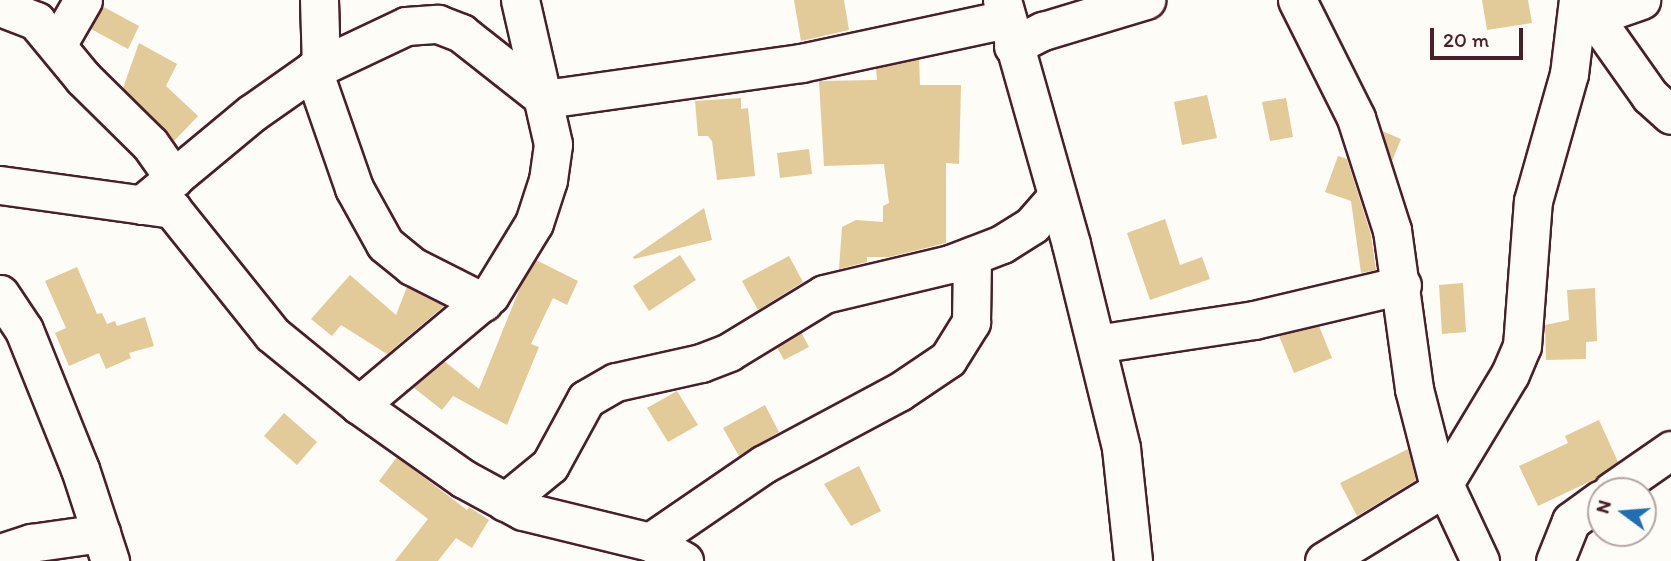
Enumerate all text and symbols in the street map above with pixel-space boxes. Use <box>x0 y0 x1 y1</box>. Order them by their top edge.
scale bar <box>1433 14 1526 58</box>
text: 20 m <box>1443 27 1489 52</box>
north arrow <box>1587 477 1657 547</box>
text: N <box>1590 497 1616 516</box>

